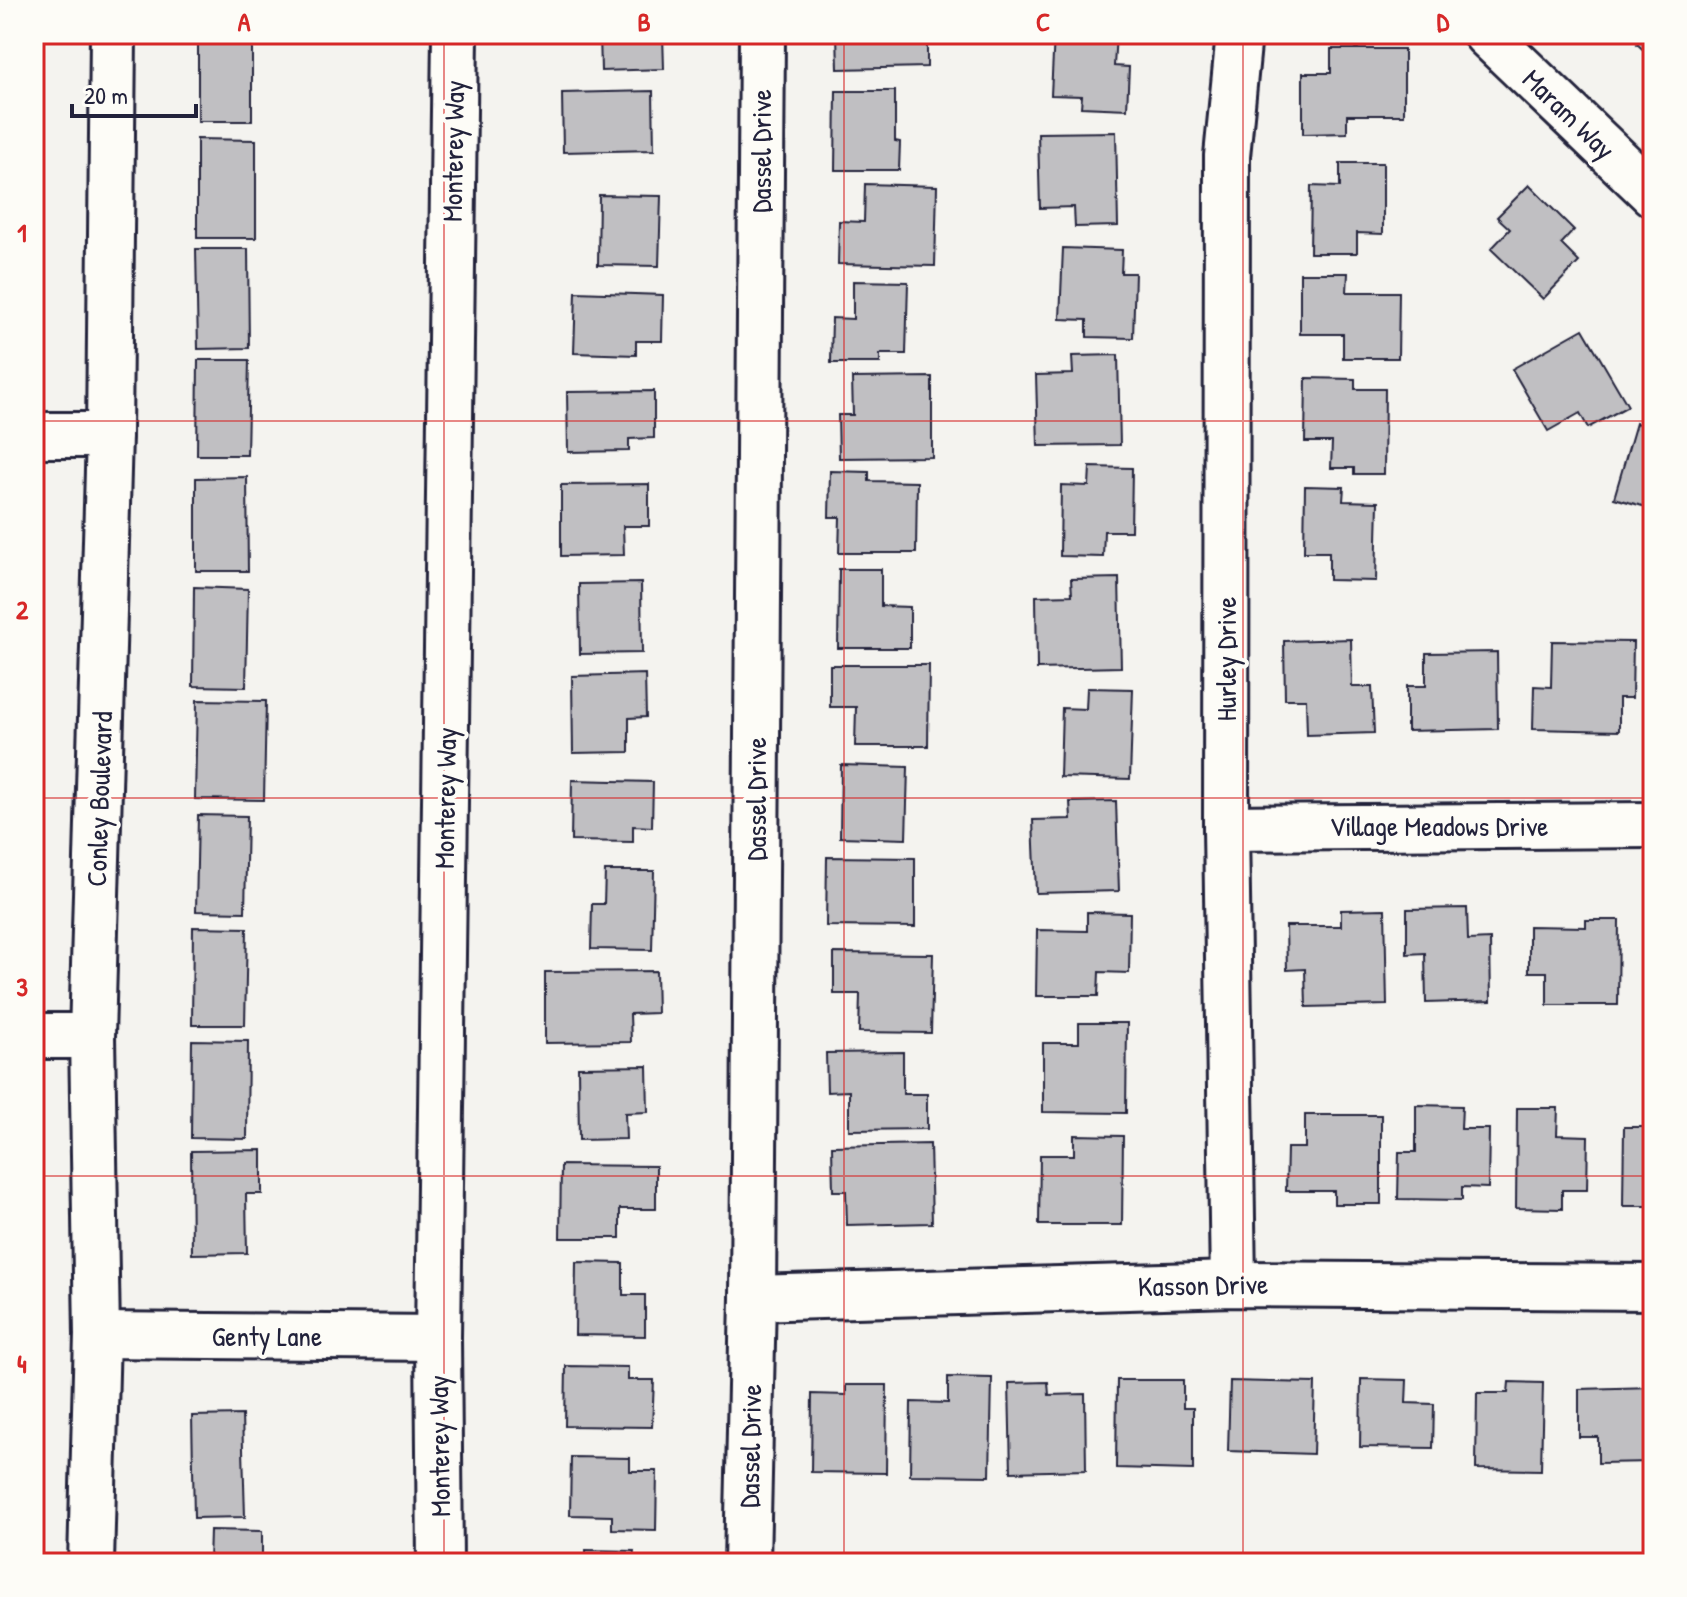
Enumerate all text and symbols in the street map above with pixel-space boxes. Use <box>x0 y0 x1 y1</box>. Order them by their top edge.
text: A <box>238 4 251 39</box>
text: B <box>637 4 651 39</box>
text: C <box>1036 4 1050 39</box>
text: D <box>1437 4 1450 39</box>
street label: Maram Way <box>1514 60 1624 168</box>
scale bar <box>72 68 196 118</box>
text: 20 m <box>84 79 128 111</box>
street label: Monterey Way <box>433 80 473 222</box>
street label: Dassel Drive <box>742 89 780 213</box>
text: 1 <box>17 215 27 250</box>
text: 2 <box>16 592 29 627</box>
street label: Hurley Drive <box>1207 597 1245 721</box>
street label: Conley Boulevard <box>77 711 121 887</box>
street label: Monterey Way <box>425 727 465 869</box>
street label: Dassel Drive <box>737 737 775 861</box>
street label: Village Meadows Drive <box>1330 807 1548 845</box>
text: 3 <box>16 969 28 1004</box>
street label: Kasson Drive <box>1138 1265 1268 1305</box>
street label: Genty Lane <box>212 1317 322 1355</box>
text: 4 <box>17 1346 27 1381</box>
street label: Monterey Way <box>419 1375 459 1517</box>
street label: Dassel Drive <box>730 1384 770 1508</box>

